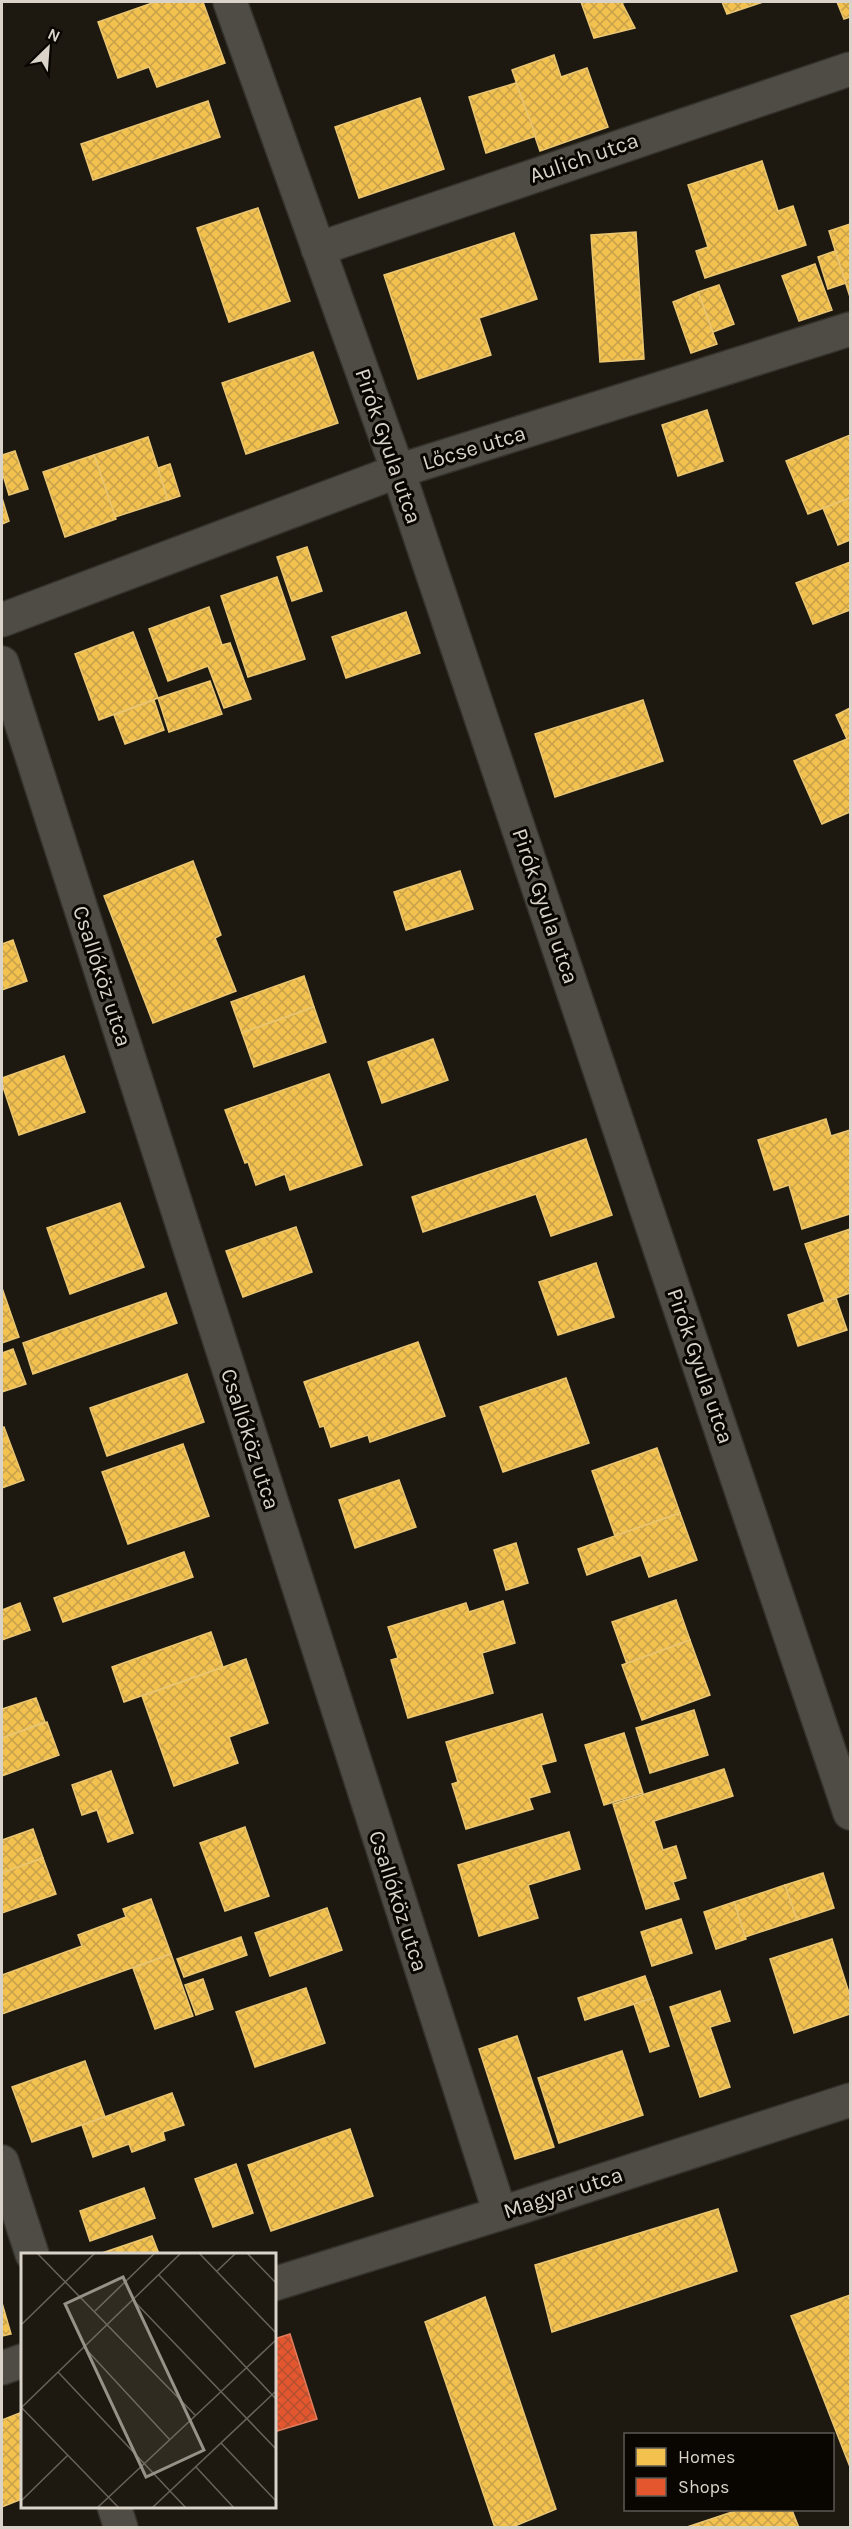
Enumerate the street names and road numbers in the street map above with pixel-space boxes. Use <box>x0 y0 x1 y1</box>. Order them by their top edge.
street label: Aulich utca <box>526 127 642 189</box>
street label: Pirók Gyula utca <box>349 365 427 527</box>
street label: Lőcse utca <box>419 420 529 476</box>
street label: Pirók Gyula utca <box>506 825 584 987</box>
street label: Csallóköz utca <box>67 902 137 1050</box>
street label: Pirók Gyula utca <box>661 1285 739 1447</box>
street label: Csallóköz utca <box>215 1365 285 1513</box>
street label: Csallóköz utca <box>363 1827 433 1975</box>
street label: Magyar utca <box>500 2161 626 2225</box>

